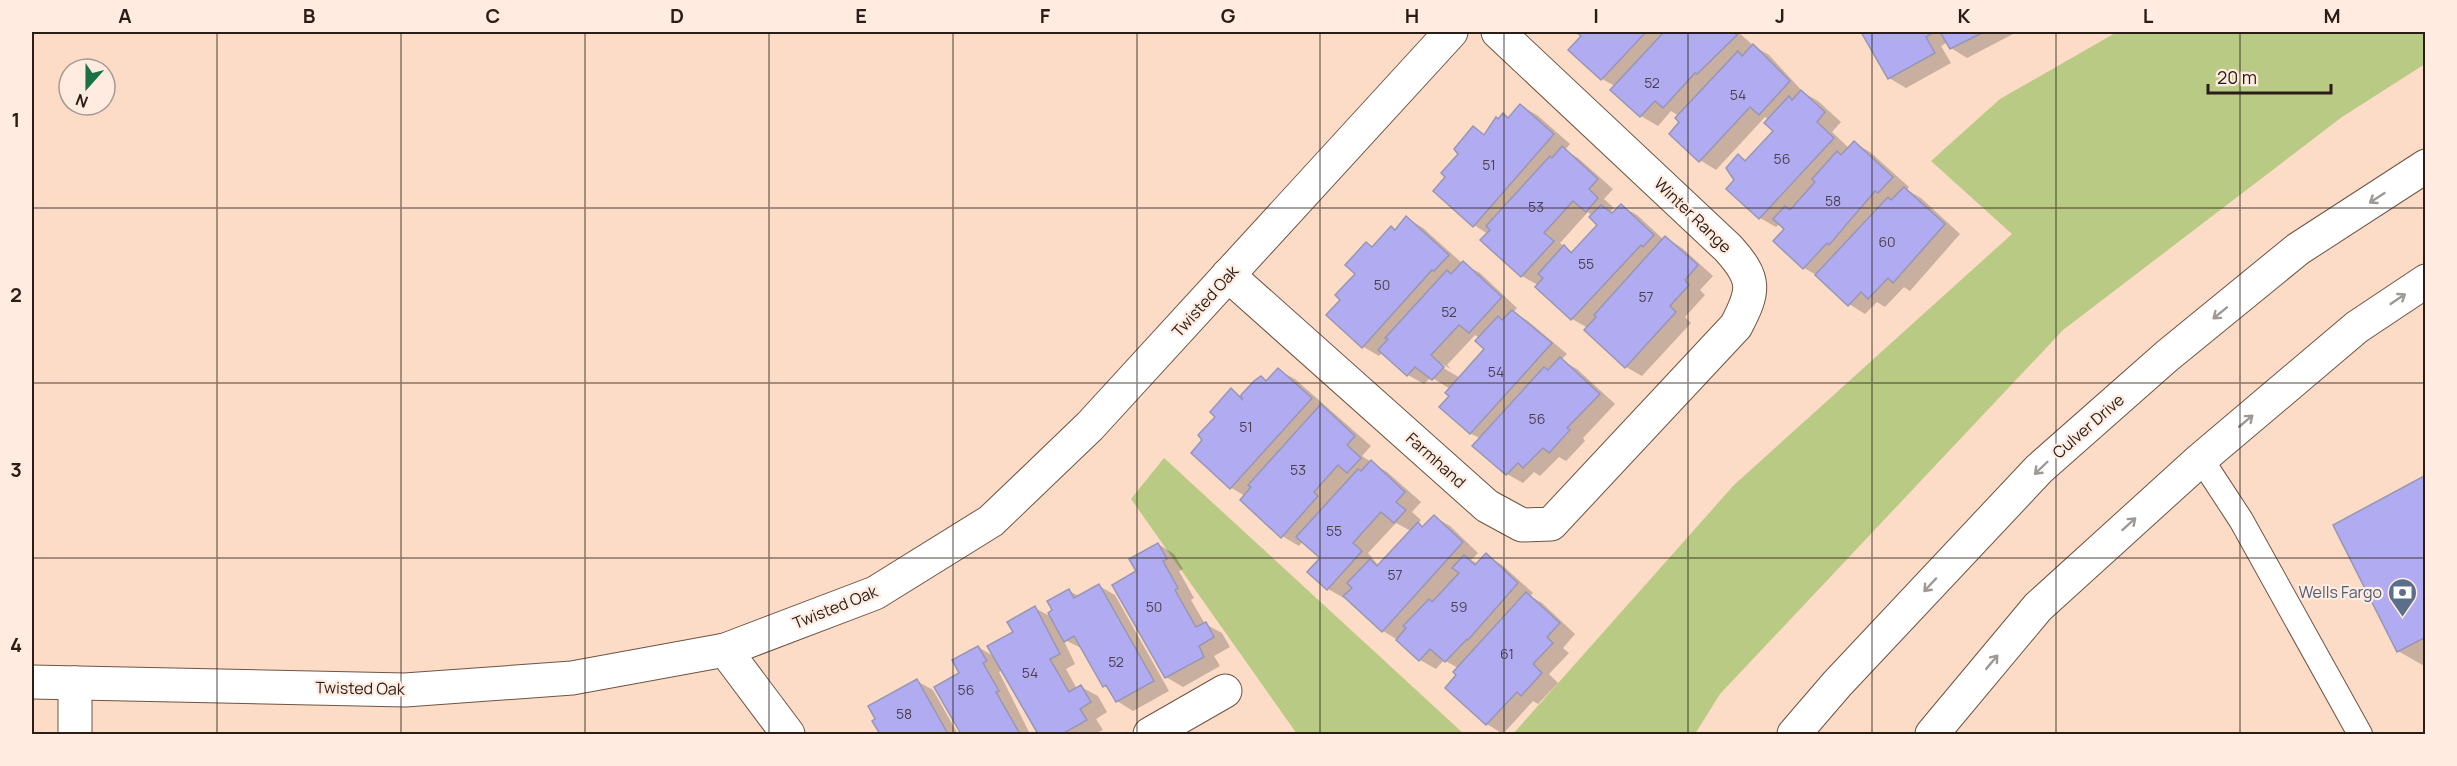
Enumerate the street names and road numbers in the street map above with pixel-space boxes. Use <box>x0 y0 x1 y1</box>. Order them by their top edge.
street label: Winter Range <box>1650 172 1736 258</box>
street label: Twisted Oak <box>1167 260 1244 342</box>
street label: Culver Drive <box>2047 389 2129 463</box>
street label: Farmhand <box>1401 427 1471 493</box>
street label: Twisted Oak <box>789 580 882 634</box>
street label: Twisted Oak <box>315 676 406 700</box>

